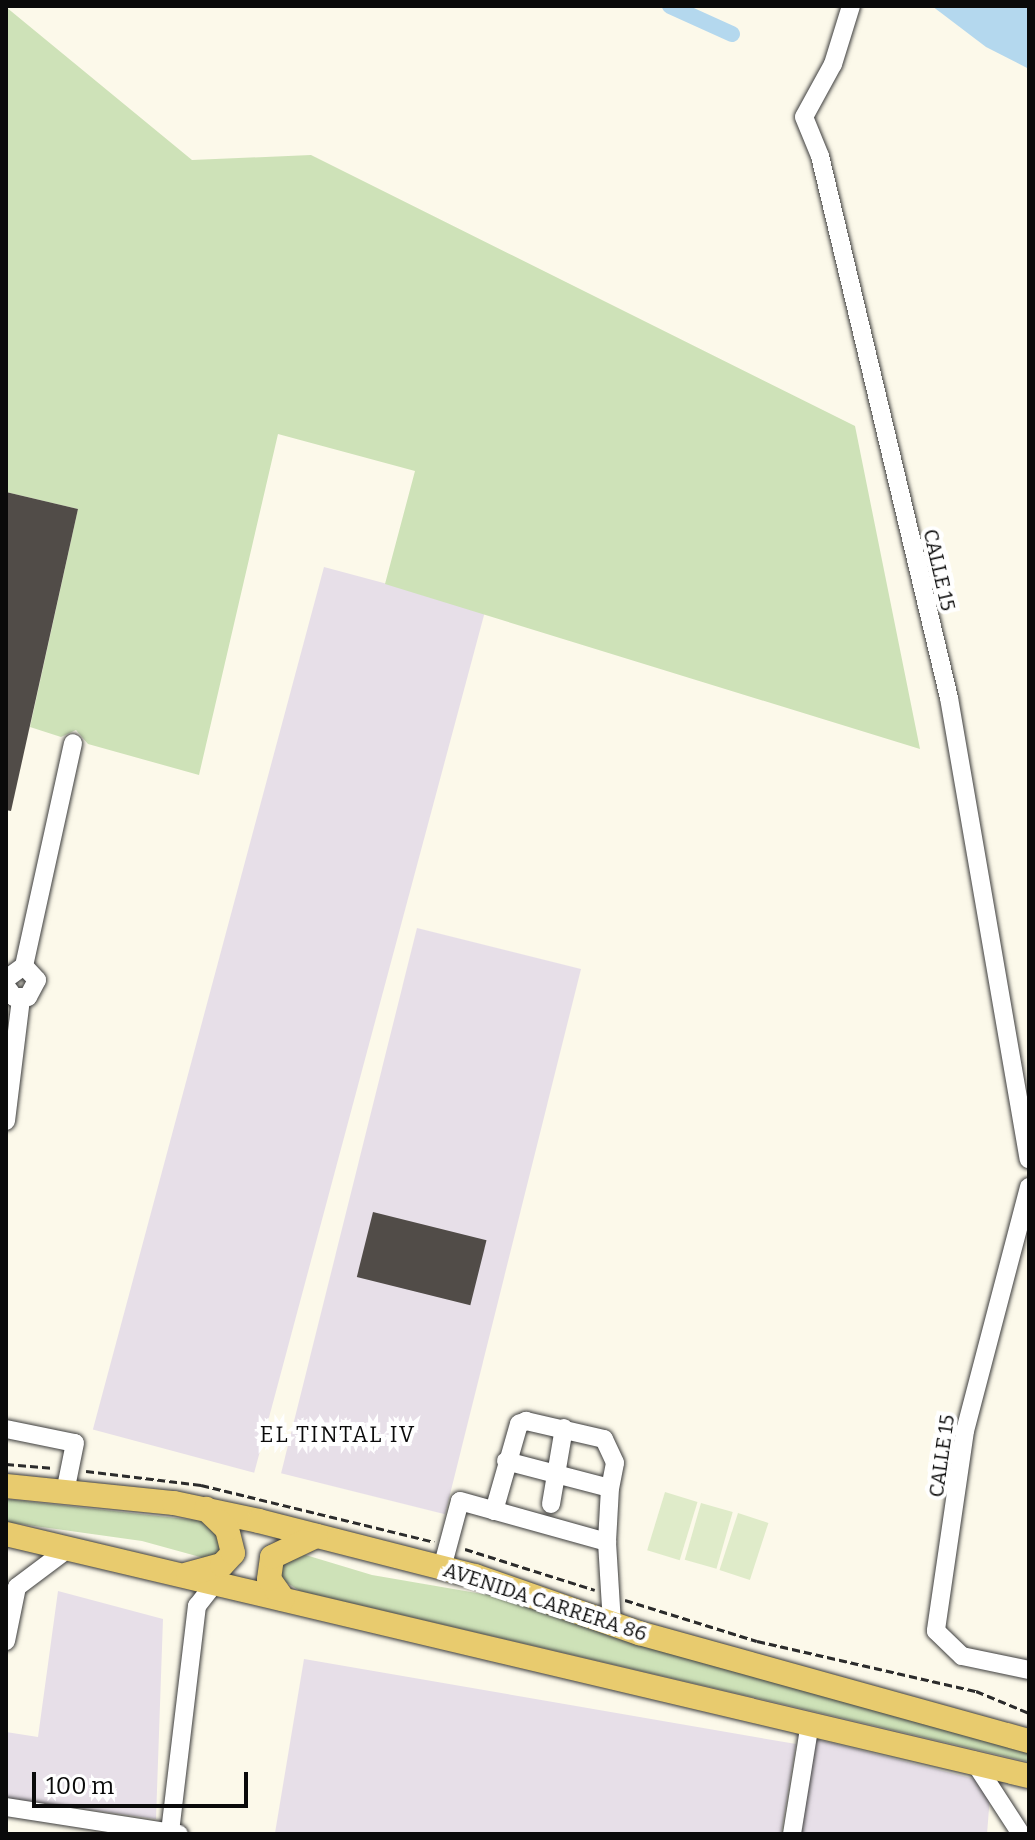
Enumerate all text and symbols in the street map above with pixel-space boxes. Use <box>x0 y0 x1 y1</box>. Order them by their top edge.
street label: CALLE 15 <box>918 527 960 613</box>
street label: CALLE 15 <box>924 1413 960 1499</box>
district label: EL TINTAL IV <box>260 1422 416 1448</box>
street label: AVENIDA CARRERA 86 <box>440 1558 650 1646</box>
scale bar <box>36 1756 252 1806</box>
text: 100 m <box>46 1772 114 1800</box>

